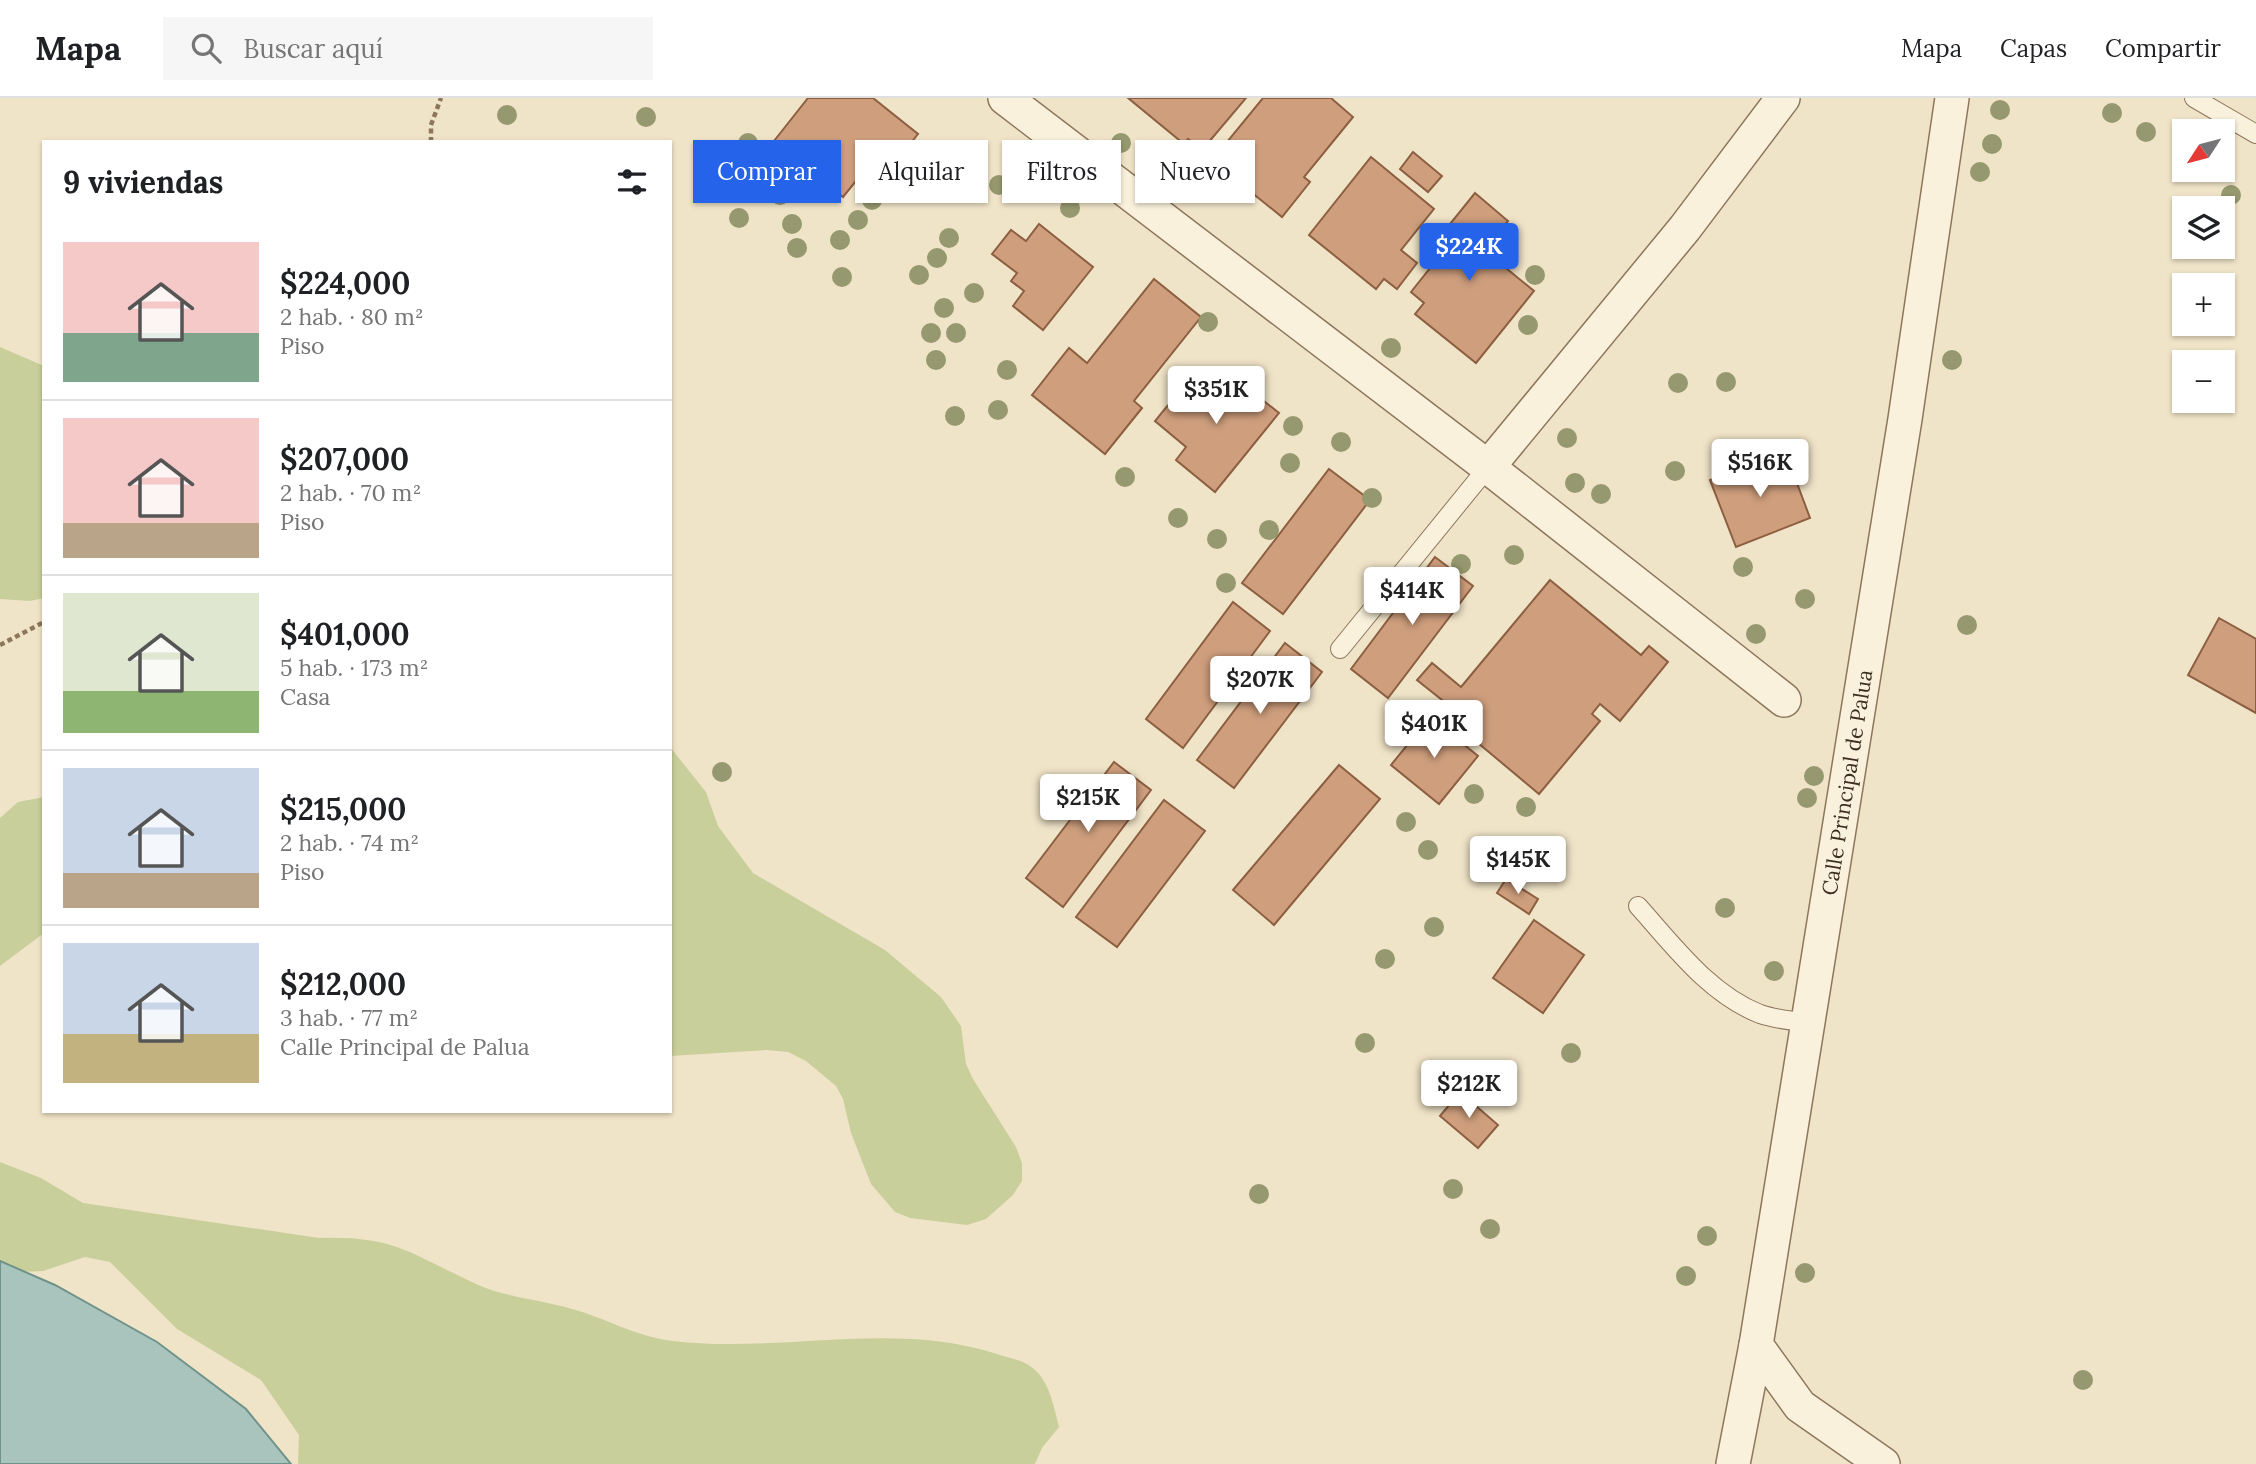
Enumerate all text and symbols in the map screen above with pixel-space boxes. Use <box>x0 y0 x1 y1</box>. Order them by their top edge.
search box <box>163 17 653 80</box>
text: Mapa <box>35 27 121 69</box>
icon: search <box>187 29 225 67</box>
text: Buscar aquí <box>243 32 383 65</box>
text: Mapa <box>1901 33 1962 64</box>
text: Capas <box>2000 33 2067 64</box>
text: Compartir <box>2105 33 2221 64</box>
north arrow <box>2172 119 2235 182</box>
map controls <box>2172 119 2235 413</box>
chip: Comprar <box>693 140 841 203</box>
chip: Alquilar <box>855 140 988 203</box>
chip: Filtros <box>1002 140 1121 203</box>
chip: Nuevo <box>1135 140 1255 203</box>
text: 9 viviendas <box>63 163 223 201</box>
icon: filters <box>613 163 651 201</box>
button: layers <box>2172 196 2235 259</box>
pin: $224K <box>1420 223 1518 283</box>
text: $224K <box>1436 231 1503 260</box>
text: $224,000 <box>280 264 410 302</box>
icon: home <box>119 270 203 354</box>
button: + <box>2172 273 2235 336</box>
text: 2 hab. · 80 m² <box>280 302 424 331</box>
text: Piso <box>280 331 325 360</box>
button: − <box>2172 350 2235 413</box>
pin: $351K <box>1167 366 1265 426</box>
text: $351K <box>1184 374 1248 403</box>
text: $207,000 <box>280 440 409 478</box>
pin: $516K <box>1711 440 1809 499</box>
icon: home <box>119 446 203 530</box>
text: $516K <box>1728 447 1792 476</box>
text: 2 hab. · 70 m² <box>280 478 421 507</box>
text: Piso <box>280 507 325 536</box>
pin: $414K <box>1363 568 1461 627</box>
text: $414K <box>1380 575 1444 604</box>
text: $401,000 <box>280 615 410 653</box>
icon: home <box>119 621 203 705</box>
text: 5 hab. · 173 m² <box>280 653 428 682</box>
pin: $207K <box>1211 656 1309 716</box>
text: $207K <box>1226 664 1294 693</box>
street label: Calle Principal de Palua <box>1815 668 1878 897</box>
text: Casa <box>280 682 330 711</box>
pin: $401K <box>1385 700 1483 760</box>
text: $401K <box>1401 708 1467 737</box>
pin: $215K <box>1039 774 1137 834</box>
text: $215K <box>1056 782 1120 811</box>
text: $215,000 <box>280 790 406 828</box>
icon: home <box>119 796 203 880</box>
text: 2 hab. · 74 m² <box>280 828 419 857</box>
pin: $145K <box>1469 836 1567 896</box>
text: $145K <box>1486 844 1550 873</box>
text: Piso <box>280 857 325 886</box>
text: $212,000 <box>280 965 406 1003</box>
icon: home <box>119 971 203 1055</box>
text: 3 hab. · 77 m² <box>280 1003 418 1032</box>
text: Calle Principal de Palua <box>280 1032 530 1061</box>
pin: $212K <box>1420 1060 1518 1120</box>
text: $212K <box>1437 1068 1501 1097</box>

